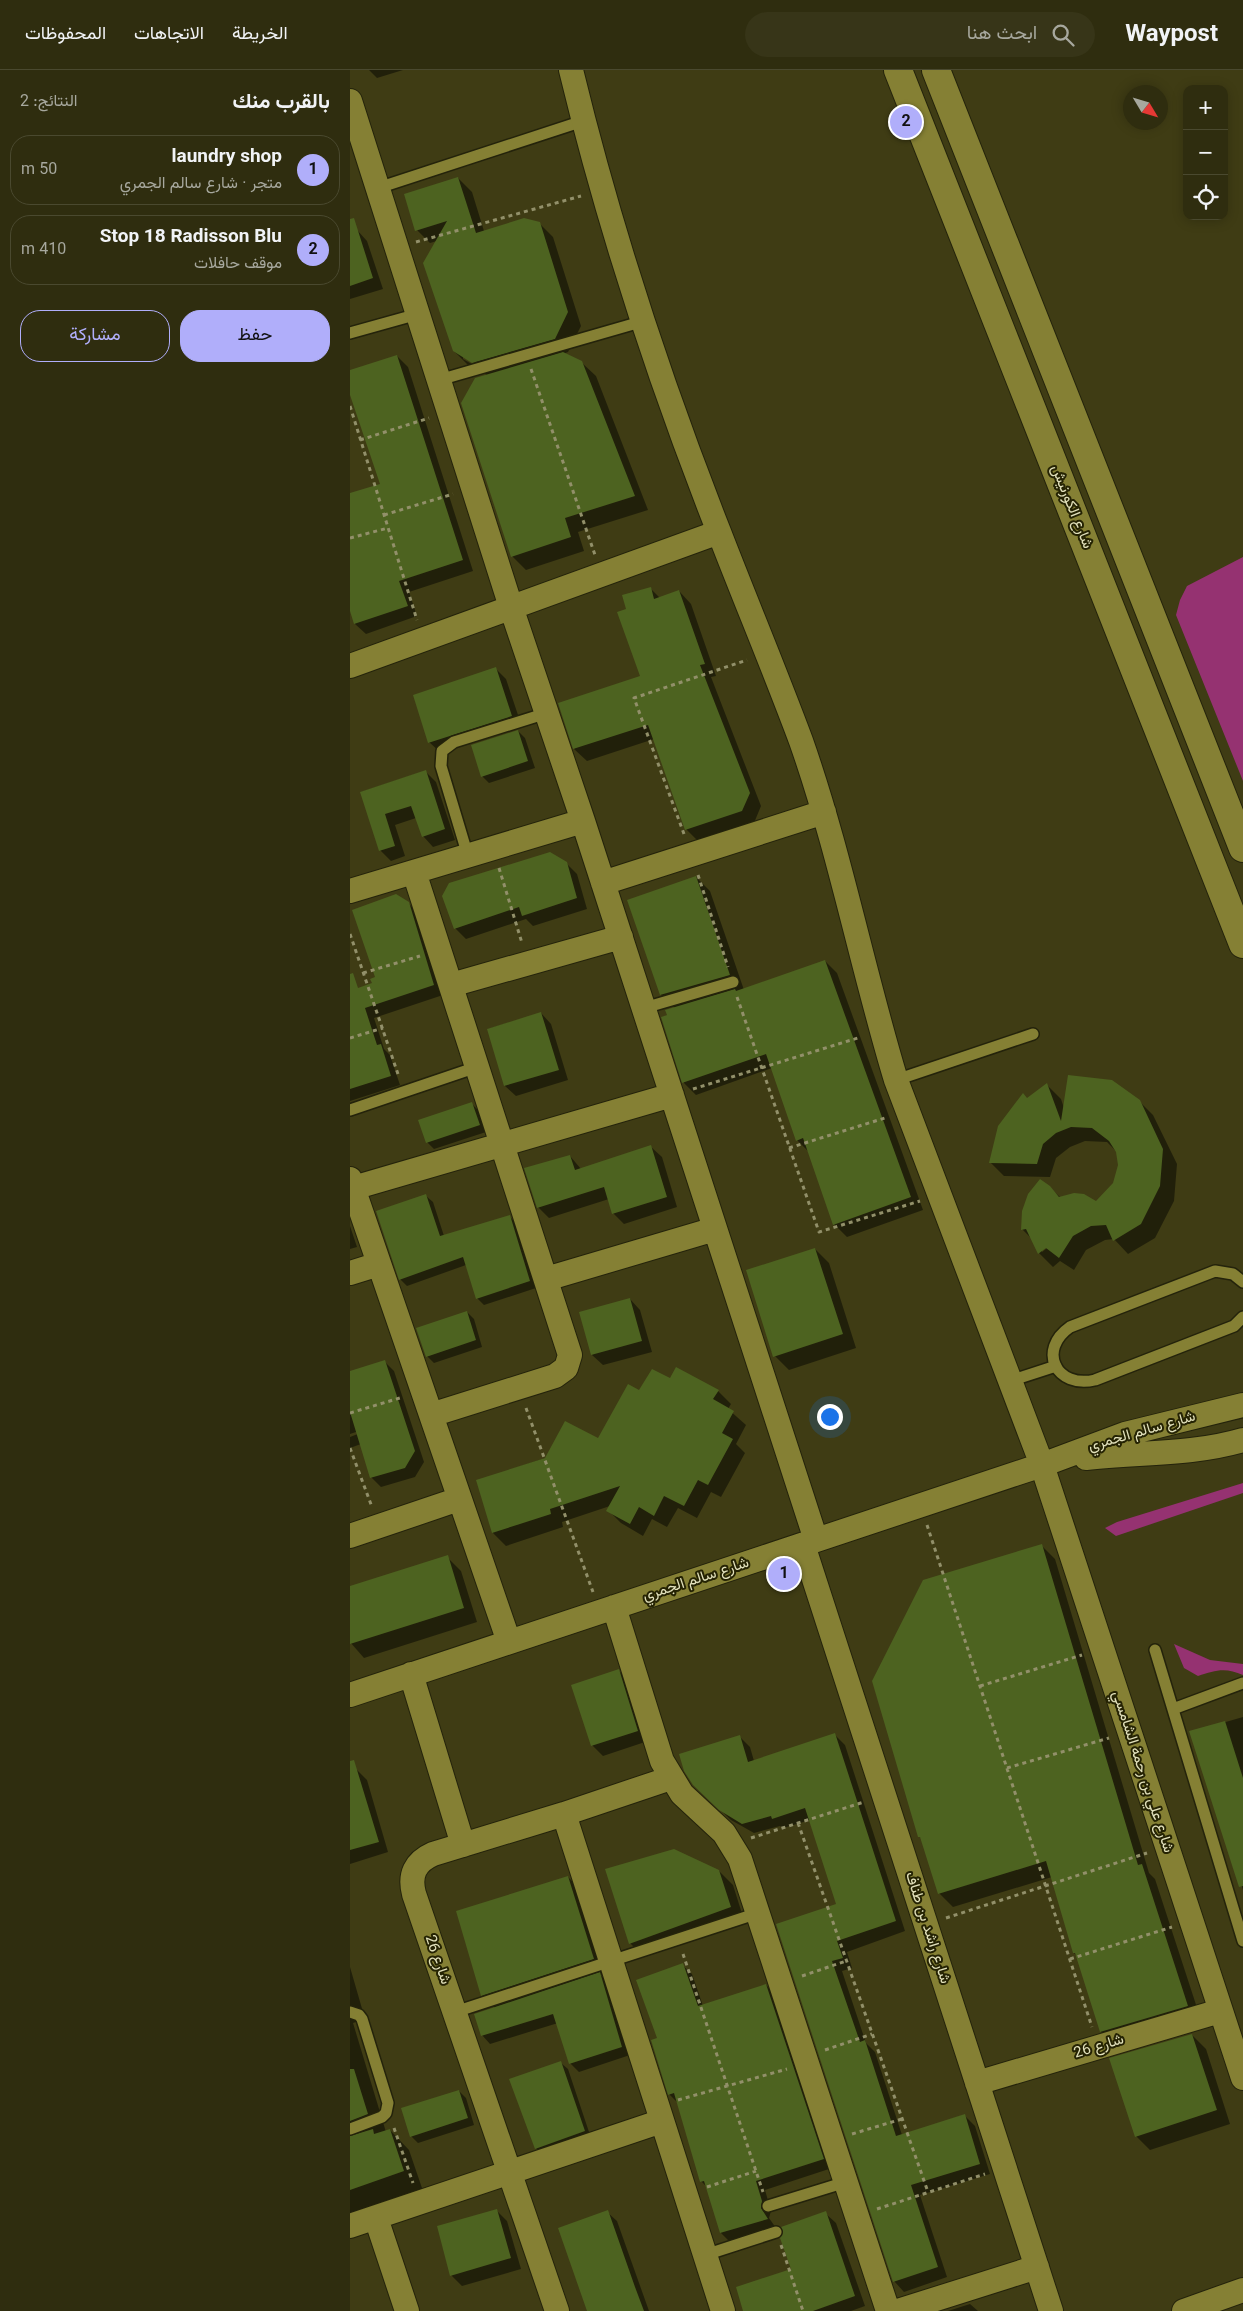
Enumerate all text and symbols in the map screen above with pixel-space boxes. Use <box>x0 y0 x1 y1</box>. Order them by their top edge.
search box <box>745 12 1095 57</box>
text: Waypost <box>1125 16 1218 54</box>
text: ابحث هنا <box>967 20 1037 49</box>
text: المحفوظات <box>25 21 106 49</box>
text: الاتجاهات <box>134 21 204 49</box>
text: الخريطة <box>232 21 288 49</box>
icon: search <box>1049 21 1077 49</box>
north arrow <box>1123 85 1168 130</box>
map controls <box>1183 85 1228 220</box>
button: + <box>1183 85 1228 130</box>
text: بالقرب منك <box>233 86 330 119</box>
text: النتائج: 2 <box>20 90 78 115</box>
pin: 2 <box>890 103 922 141</box>
button: − <box>1183 130 1228 175</box>
text: laundry shop <box>172 143 282 172</box>
text: 50 m <box>21 158 57 183</box>
text: 1 <box>308 158 318 183</box>
text: متجر · شارع سالم الجمري <box>120 172 282 197</box>
button: locate <box>1183 175 1228 220</box>
text: Stop 18 Radisson Blu <box>100 223 282 252</box>
text: 410 m <box>21 238 66 263</box>
text: 2 <box>308 238 318 263</box>
text: موقف حافلات <box>194 252 282 277</box>
button: مشاركة <box>20 310 170 362</box>
button: حفظ <box>180 310 330 362</box>
street label: شارع الكورنيش <box>1044 462 1098 553</box>
your location <box>817 1404 843 1430</box>
street label: شارع سالم الجمري <box>1086 1406 1199 1458</box>
street label: شارع سالم الجمري <box>640 1552 752 1608</box>
pin: 1 <box>768 1555 800 1593</box>
street label: شارع علي بن رحمة الشامسي <box>1105 1688 1179 1856</box>
street label: شارع راشد بن طناف <box>898 1869 956 1987</box>
street label: شارع 26 <box>418 1932 456 1988</box>
street label: شارع 26 <box>1071 2028 1127 2065</box>

